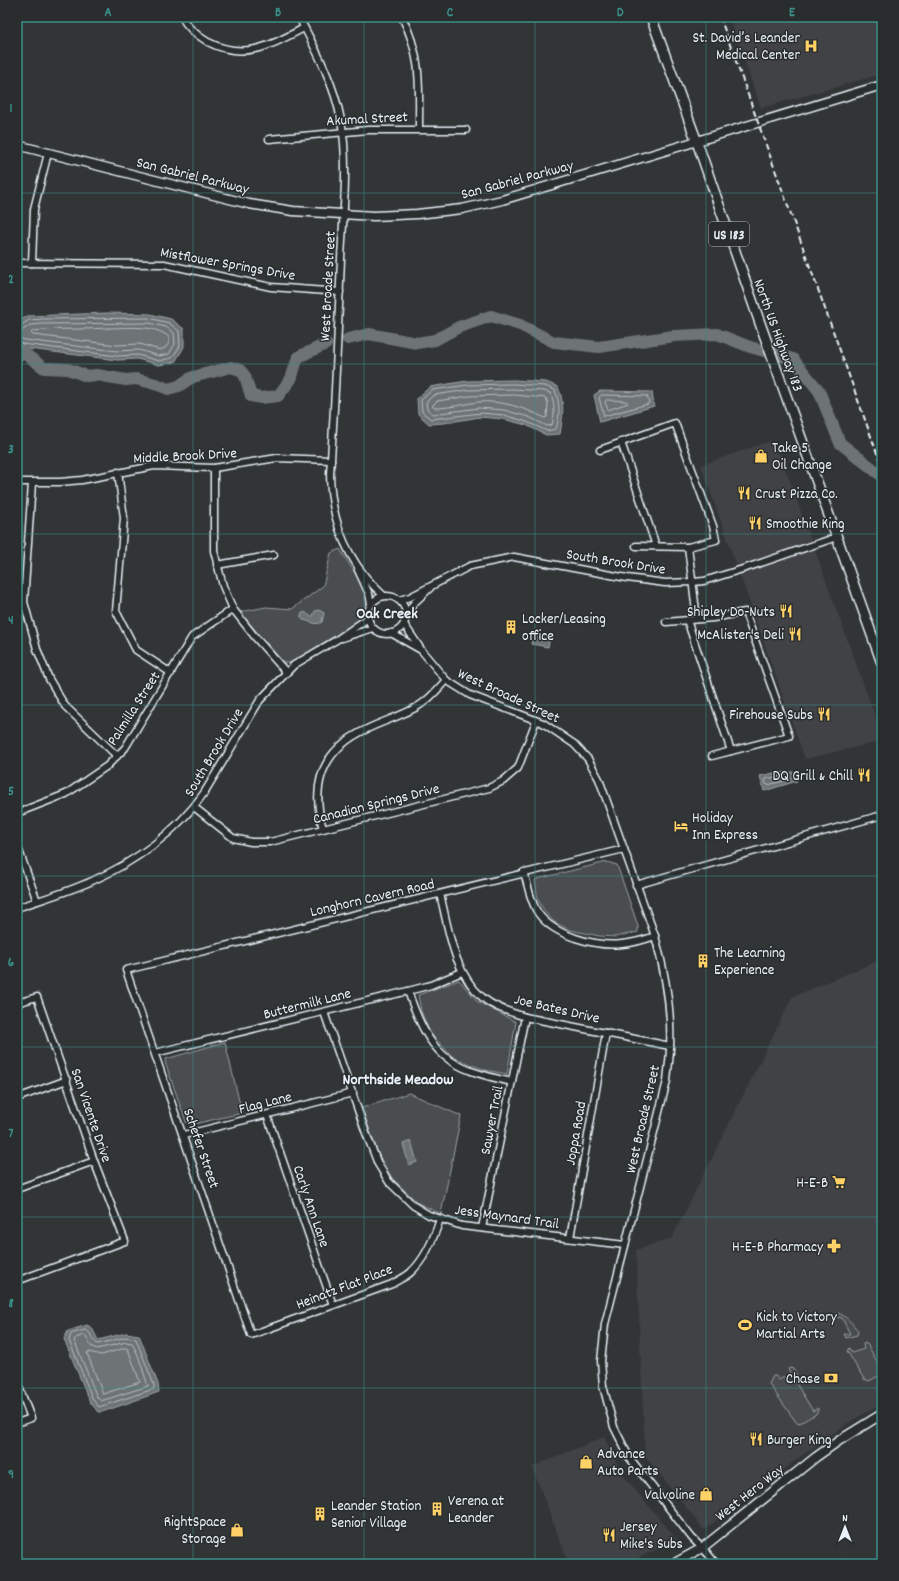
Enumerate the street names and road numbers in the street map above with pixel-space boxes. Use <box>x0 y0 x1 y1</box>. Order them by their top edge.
street label: Akumal Street <box>326 107 409 133</box>
street label: San Gabriel Parkway <box>134 152 252 202</box>
street label: San Gabriel Parkway <box>459 155 577 206</box>
road number: US 183 <box>709 222 749 246</box>
street label: West Broade Street <box>315 230 343 342</box>
street label: Mistflower Springs Drive <box>158 242 297 288</box>
street label: North US Highway 183 <box>746 276 808 395</box>
street label: Middle Brook Drive <box>133 443 238 471</box>
street label: South Brook Drive <box>565 544 667 582</box>
street label: West Broade Street <box>453 664 563 730</box>
street label: Palmilla Street <box>102 667 167 751</box>
street label: South Brook Drive <box>180 704 250 802</box>
street label: Canadian Springs Drive <box>311 778 442 831</box>
street label: Longhorn Cavern Road <box>308 874 437 924</box>
street label: Buttermilk Lane <box>261 983 354 1026</box>
street label: Joe Bates Drive <box>512 989 602 1031</box>
street label: West Broade Street <box>621 1063 667 1176</box>
street label: San Vicente Drive <box>64 1066 117 1166</box>
street label: Sawyer Trail <box>475 1084 511 1157</box>
street label: Flag Lane <box>237 1087 295 1121</box>
street label: Joppa Road <box>561 1100 593 1167</box>
street label: Schefer Street <box>176 1106 224 1192</box>
street label: Carly Ann Lane <box>286 1163 335 1251</box>
street label: Jess Maynard Trail <box>453 1200 561 1236</box>
street label: Heinatz Flat Place <box>293 1259 397 1316</box>
street label: West Hero Way <box>711 1459 790 1528</box>

